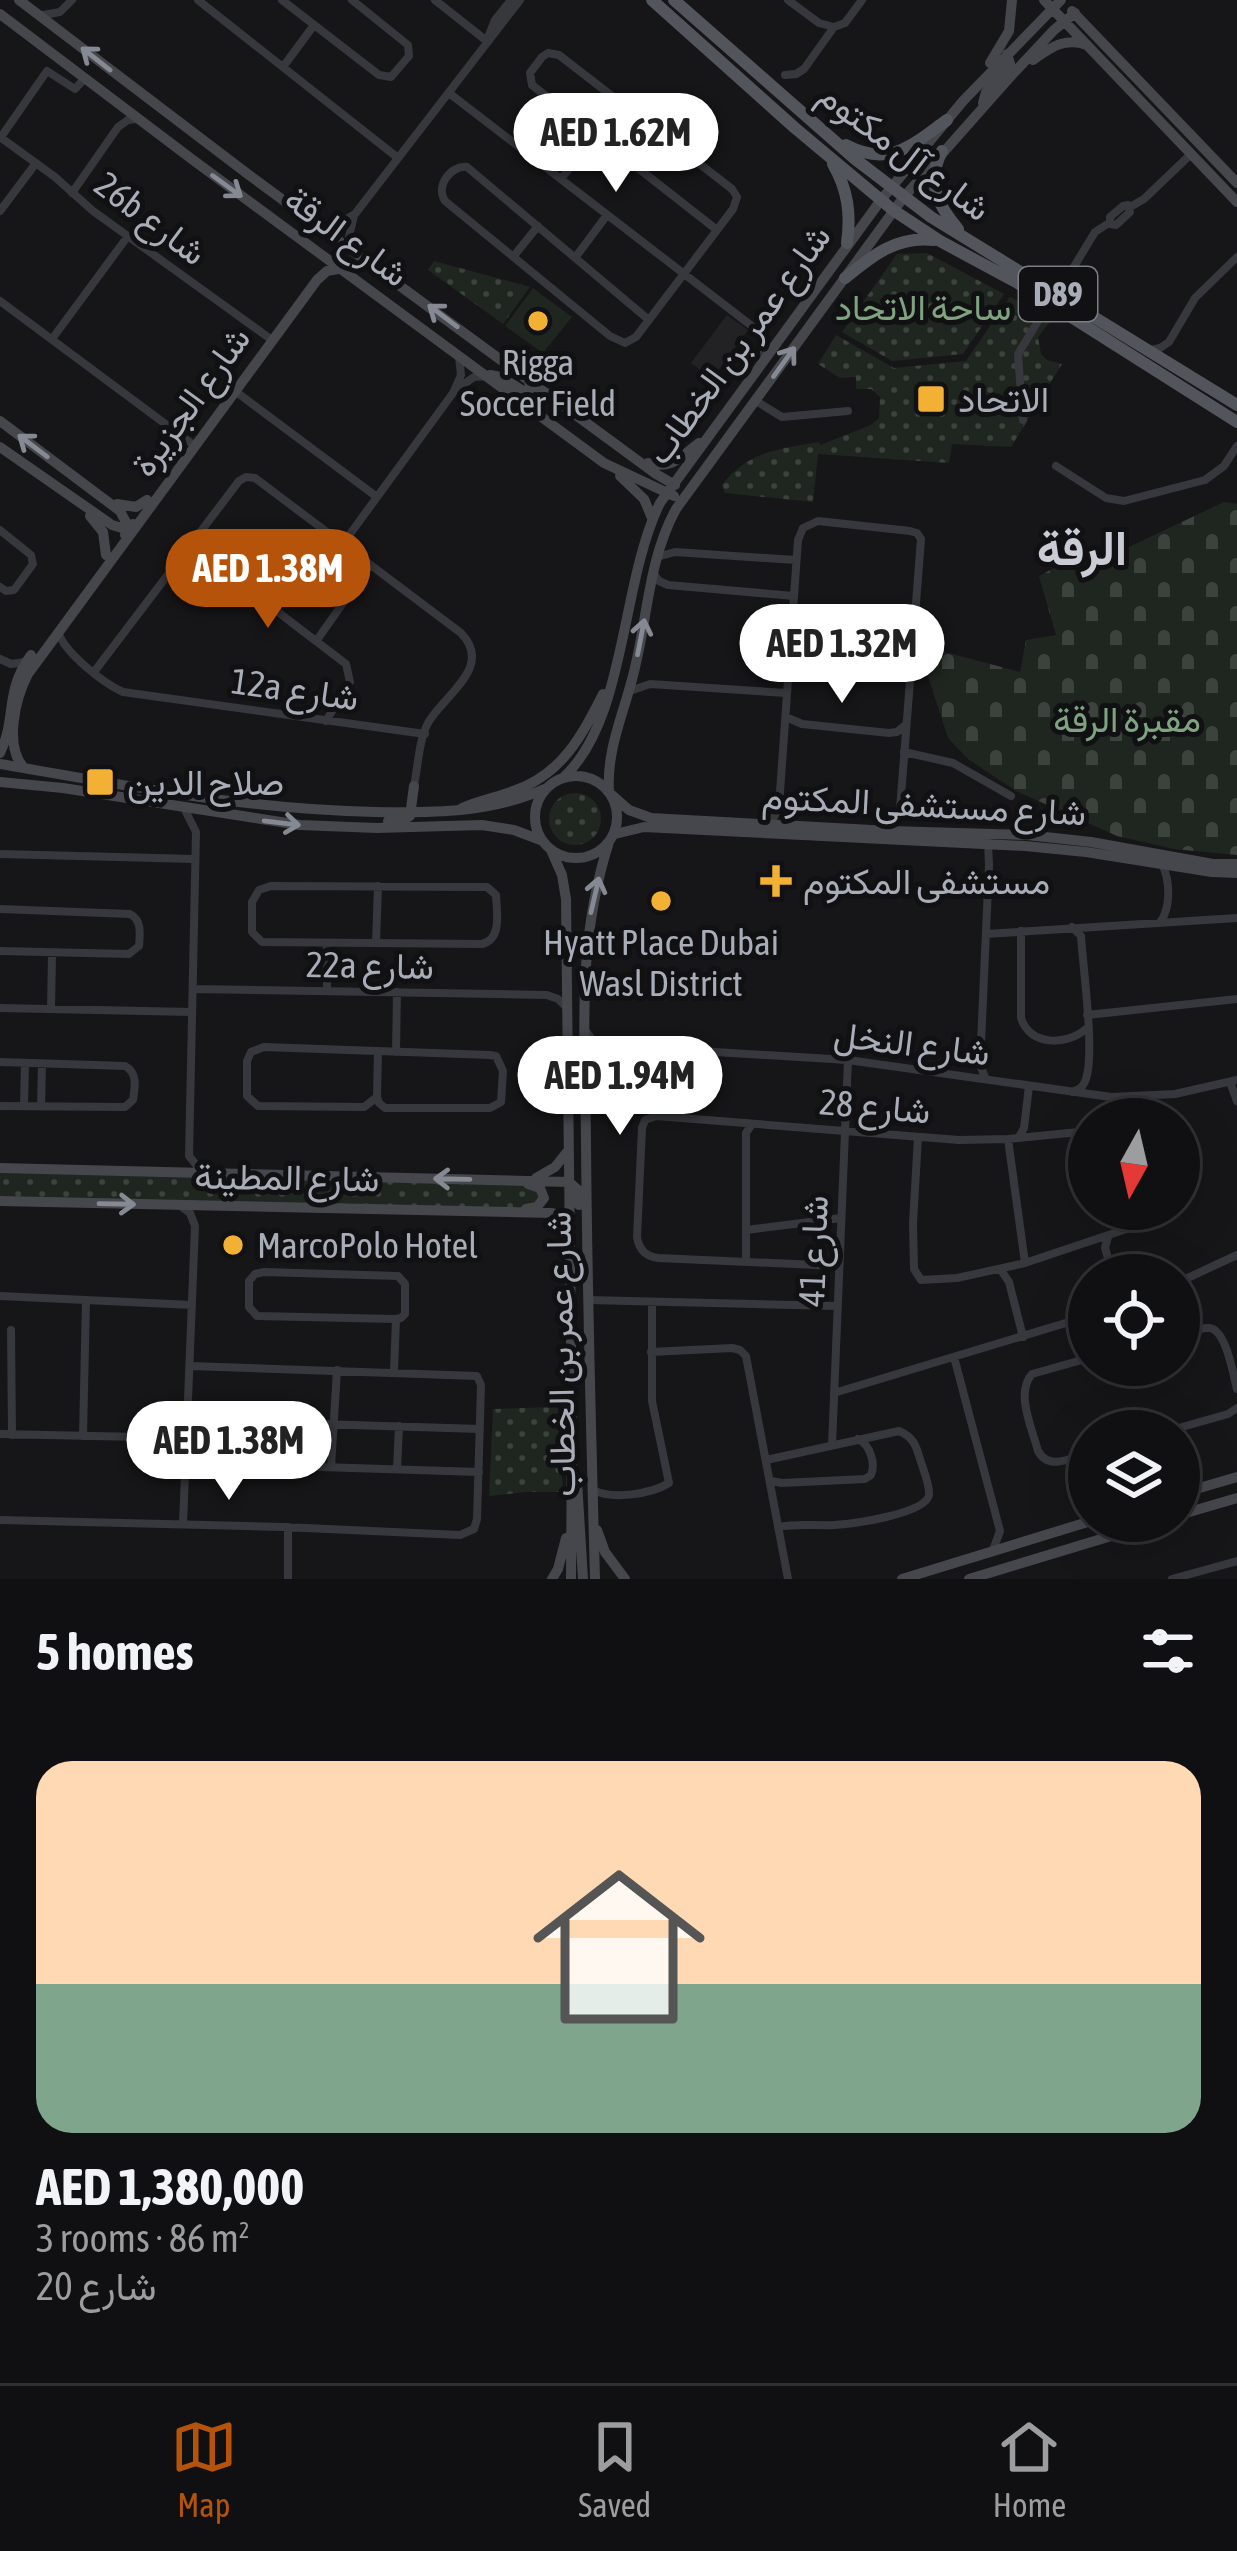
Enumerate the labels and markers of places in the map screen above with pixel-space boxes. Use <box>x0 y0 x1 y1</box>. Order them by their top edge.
pin: AED 1.62M <box>479 93 753 195</box>
marker: Rigga Soccer Field <box>525 308 551 334</box>
place label: Rigga Soccer Field <box>460 341 616 424</box>
place label: الاتحاد <box>958 378 1049 420</box>
marker: الاتحاد <box>915 383 947 415</box>
pin: AED 1.38M <box>131 529 405 631</box>
pin: AED 1.32M <box>705 604 979 706</box>
place label: صلاح الدين <box>127 761 284 807</box>
marker: صلاح الدين <box>84 766 116 798</box>
place label: مستشفى المكتوم <box>803 860 1050 905</box>
marker: مستشفى المكتوم <box>760 865 792 897</box>
marker: Hyatt Place Dubai Wasl District <box>648 888 674 914</box>
place label: Hyatt Place Dubai Wasl District <box>543 921 779 1004</box>
pin: AED 1.94M <box>483 1036 757 1138</box>
place label: MarcoPolo Hotel <box>257 1224 478 1266</box>
marker: MarcoPolo Hotel <box>220 1232 246 1258</box>
pin: AED 1.38M <box>92 1401 366 1503</box>

